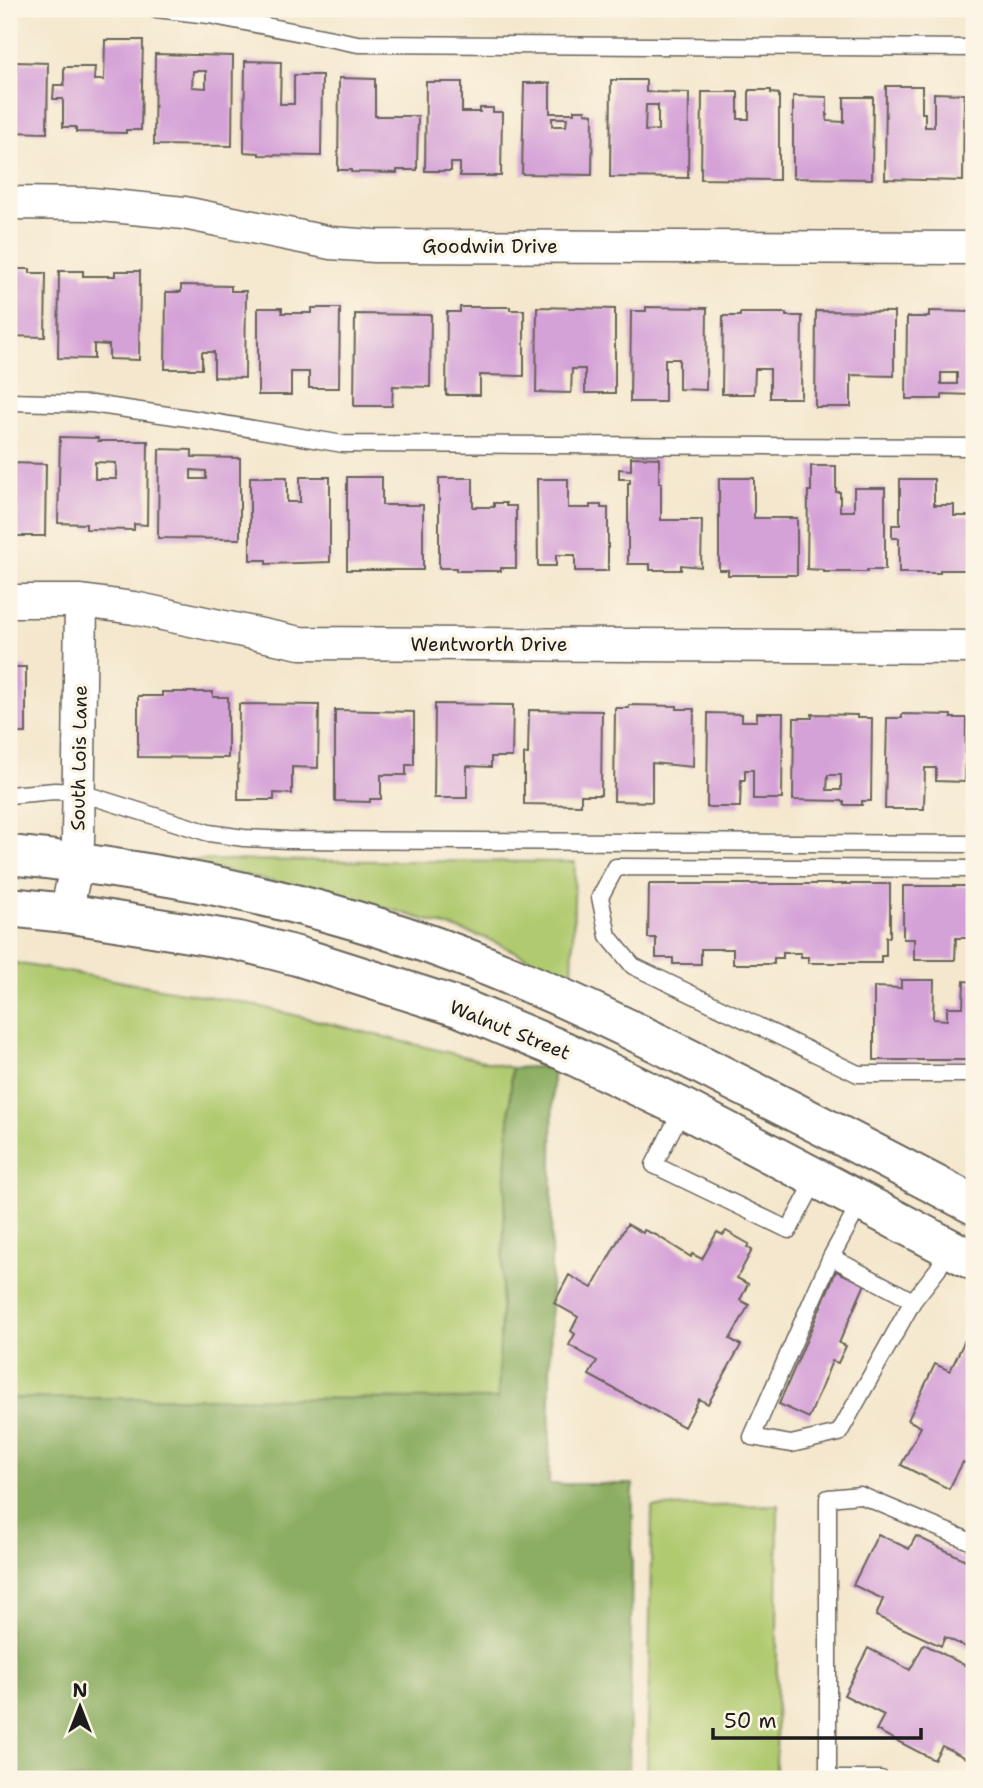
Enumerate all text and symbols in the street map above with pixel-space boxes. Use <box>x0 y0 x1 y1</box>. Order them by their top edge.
street label: Goodwin Drive <box>422 234 558 259</box>
street label: Wentworth Drive <box>411 632 567 657</box>
street label: South Lois Lane <box>65 685 93 831</box>
street label: Walnut Street <box>446 994 574 1066</box>
north arrow <box>46 1672 116 1742</box>
text: N <box>72 1678 88 1703</box>
scale bar <box>713 1697 922 1741</box>
text: 50 m <box>724 1707 777 1735</box>

